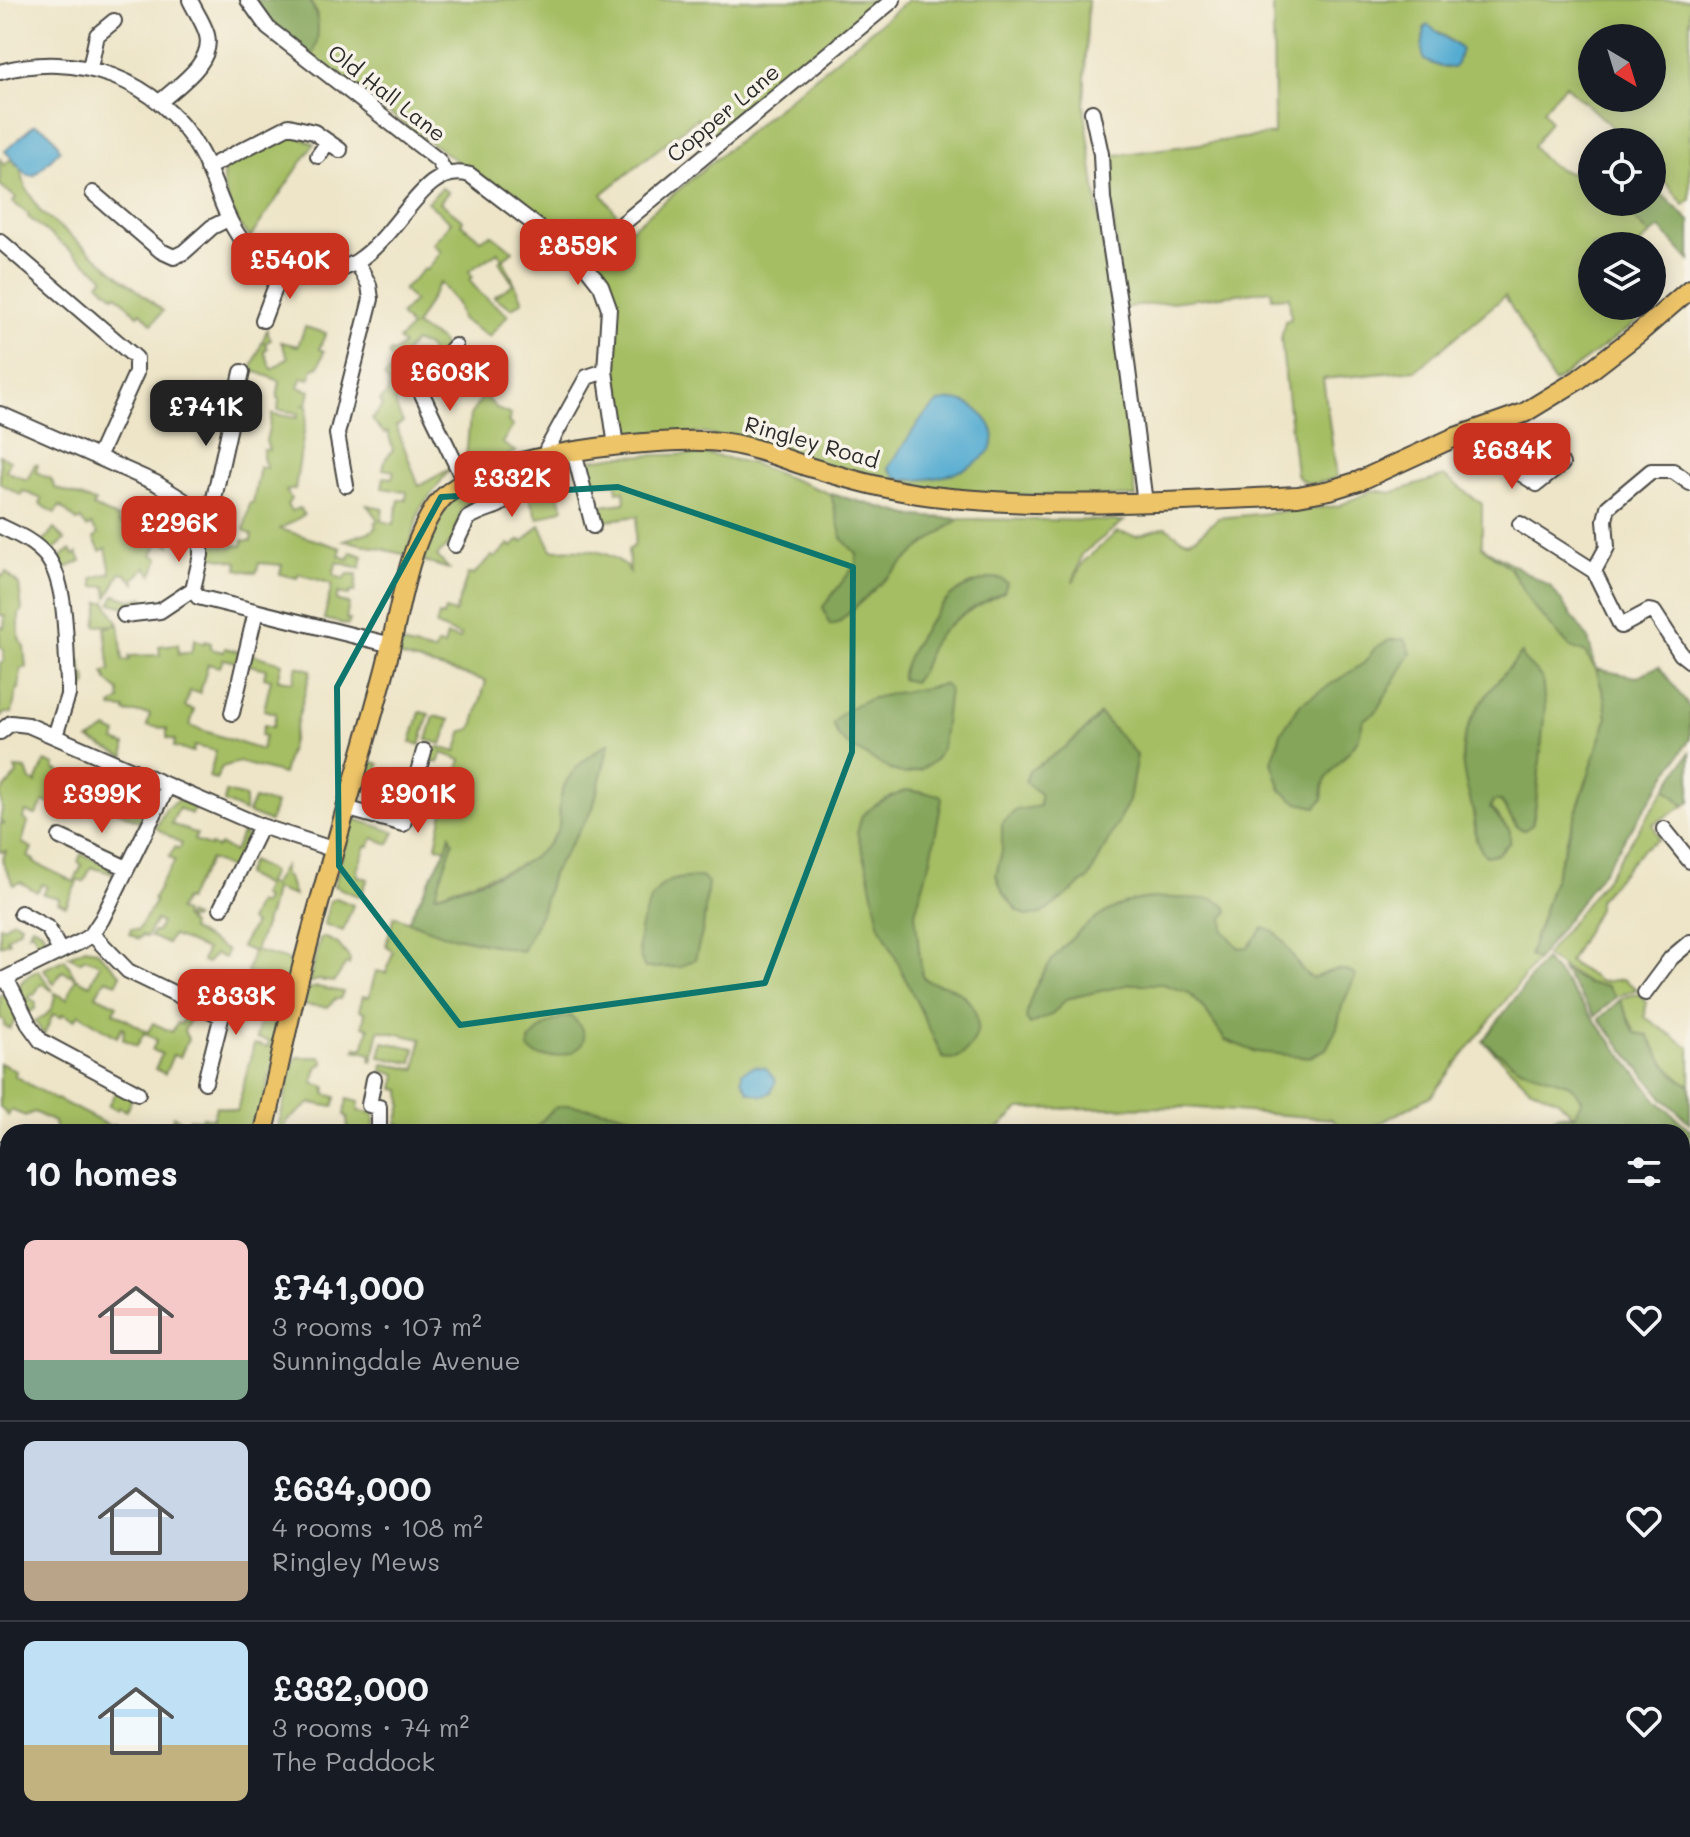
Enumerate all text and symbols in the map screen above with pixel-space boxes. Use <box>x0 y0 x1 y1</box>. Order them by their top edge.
north arrow <box>1578 24 1666 112</box>
map controls <box>1578 24 1666 320</box>
street label: Old Hall Lane <box>322 37 452 148</box>
street label: Copper Lane <box>660 57 785 168</box>
button: locate <box>1578 128 1666 216</box>
pin: £859K <box>522 219 634 287</box>
text: £859K <box>538 228 618 262</box>
button: layers <box>1578 232 1666 320</box>
pin: £540K <box>234 233 346 301</box>
text: £540K <box>249 242 331 276</box>
pin: £603K <box>394 345 506 413</box>
text: £603K <box>409 354 491 388</box>
pin: £741K <box>150 380 262 448</box>
text: £741K <box>168 389 244 423</box>
street label: Ringley Road <box>742 409 883 475</box>
pin: £634K <box>1456 423 1568 491</box>
text: £634K <box>1471 432 1553 466</box>
pin: £332K <box>456 451 568 519</box>
text: £332K <box>472 460 552 494</box>
pin: £296K <box>123 496 235 564</box>
text: £296K <box>139 505 219 539</box>
pin: £399K <box>46 767 158 835</box>
pin: £901K <box>362 767 474 835</box>
text: £399K <box>62 776 142 810</box>
text: £901K <box>379 776 457 810</box>
pin: £833K <box>180 969 292 1037</box>
text: £833K <box>196 978 276 1012</box>
text: 10 homes <box>24 1150 178 1195</box>
icon: filters <box>1622 1150 1666 1194</box>
text: £741,000 <box>272 1264 425 1309</box>
icon: home <box>88 1272 184 1368</box>
icon: heart <box>1622 1298 1666 1342</box>
text: 3 rooms · 107 m² <box>272 1309 482 1343</box>
text: Sunningdale Avenue <box>272 1343 521 1377</box>
text: £634,000 <box>272 1465 432 1510</box>
icon: home <box>88 1473 184 1569</box>
icon: heart <box>1622 1499 1666 1543</box>
text: 4 rooms · 108 m² <box>272 1510 483 1544</box>
text: Ringley Mews <box>272 1544 440 1578</box>
text: £332,000 <box>272 1665 429 1710</box>
icon: home <box>88 1673 184 1769</box>
icon: heart <box>1622 1699 1666 1743</box>
text: 3 rooms · 74 m² <box>272 1710 469 1744</box>
text: The Paddock <box>272 1744 435 1778</box>

